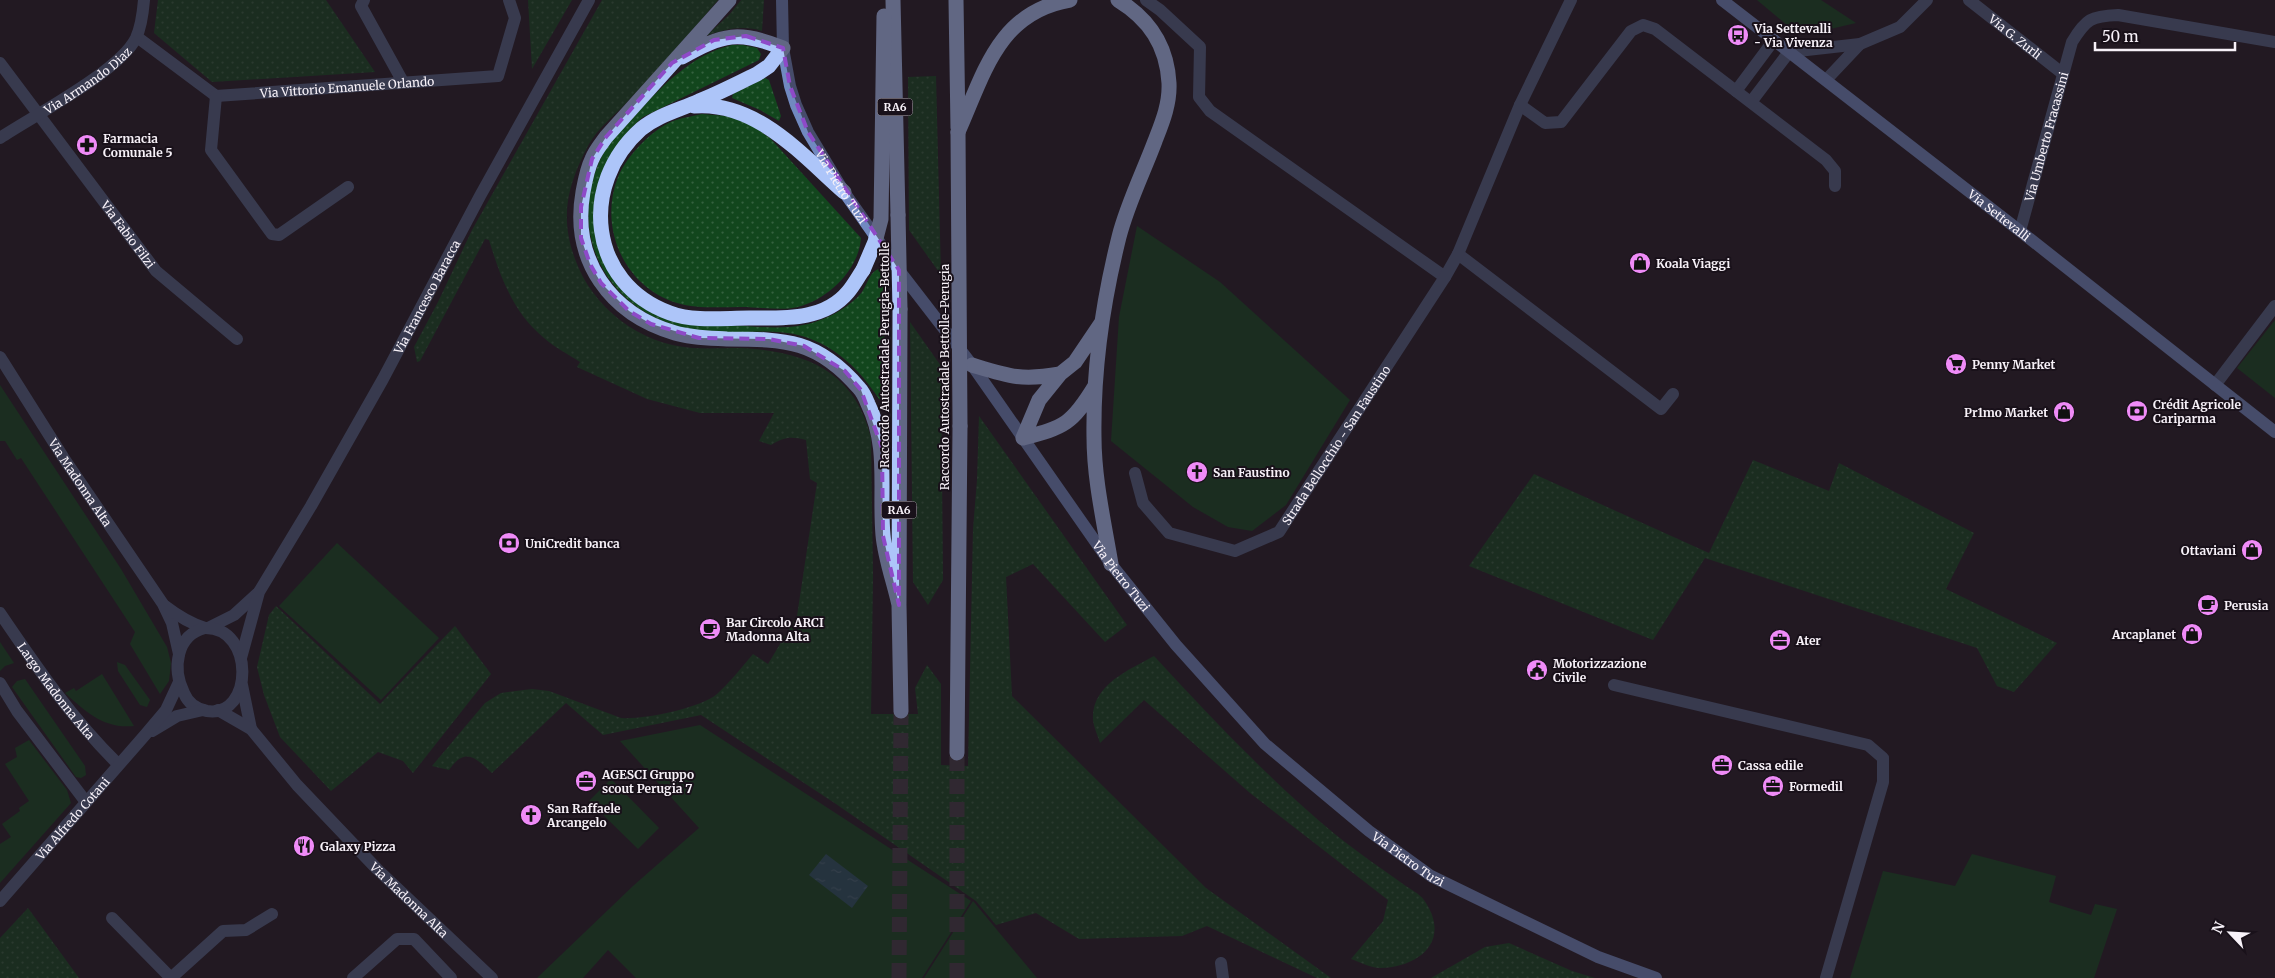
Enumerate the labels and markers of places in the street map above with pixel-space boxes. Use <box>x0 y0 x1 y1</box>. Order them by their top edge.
place label: Via Settevalli - Via Vivenza <box>1753 21 1833 50</box>
bus stop icon: Via Settevalli - Via Vivenza <box>1726 23 1750 47</box>
place label: Farmacia Comunale 5 <box>103 131 173 160</box>
pharmacy icon: Farmacia Comunale 5 <box>75 133 99 157</box>
shop icon: Koala Viaggi <box>1628 251 1652 275</box>
place label: Koala Viaggi <box>1656 256 1730 271</box>
supermarket icon: Penny Market <box>1944 352 1968 376</box>
place label: Penny Market <box>1972 357 2056 372</box>
place label: Crédit Agricole Cariparma <box>2153 397 2241 426</box>
bank icon: Crédit Agricole Cariparma <box>2125 399 2149 423</box>
shop icon: Pr1mo Market <box>2052 400 2076 424</box>
place label: Pr1mo Market <box>1964 405 2048 420</box>
church icon: San Faustino <box>1185 460 1209 484</box>
place label: San Faustino <box>1213 465 1290 480</box>
bank icon: UniCredit banca <box>497 531 521 555</box>
place label: UniCredit banca <box>525 536 620 551</box>
shop icon: Ottaviani <box>2240 538 2264 562</box>
place label: Ottaviani <box>2181 543 2236 558</box>
cafe icon: Perusia <box>2196 593 2220 617</box>
place label: Perusia <box>2224 598 2269 613</box>
place label: Bar Circolo ARCI Madonna Alta <box>726 615 824 644</box>
cafe icon: Bar Circolo ARCI Madonna Alta <box>698 617 722 641</box>
shop icon: Arcaplanet <box>2180 622 2204 646</box>
place label: Arcaplanet <box>2111 627 2176 642</box>
office icon: Ater <box>1768 628 1792 652</box>
place label: Ater <box>1795 633 1821 648</box>
place label: Motorizzazione Civile <box>1553 656 1647 685</box>
public building icon: Motorizzazione Civile <box>1525 658 1549 682</box>
office icon: Cassa edile <box>1710 753 1734 777</box>
place label: Cassa edile <box>1738 758 1804 773</box>
place label: AGESCI Gruppo scout Perugia 7 <box>601 767 694 796</box>
office icon: AGESCI Gruppo scout Perugia 7 <box>574 769 598 793</box>
office icon: Formedil <box>1761 774 1785 798</box>
place label: Formedil <box>1789 779 1843 794</box>
place label: San Raffaele Arcangelo <box>546 801 621 830</box>
church icon: San Raffaele Arcangelo <box>519 803 543 827</box>
restaurant icon: Galaxy Pizza <box>292 834 316 858</box>
place label: Galaxy Pizza <box>320 839 396 854</box>

